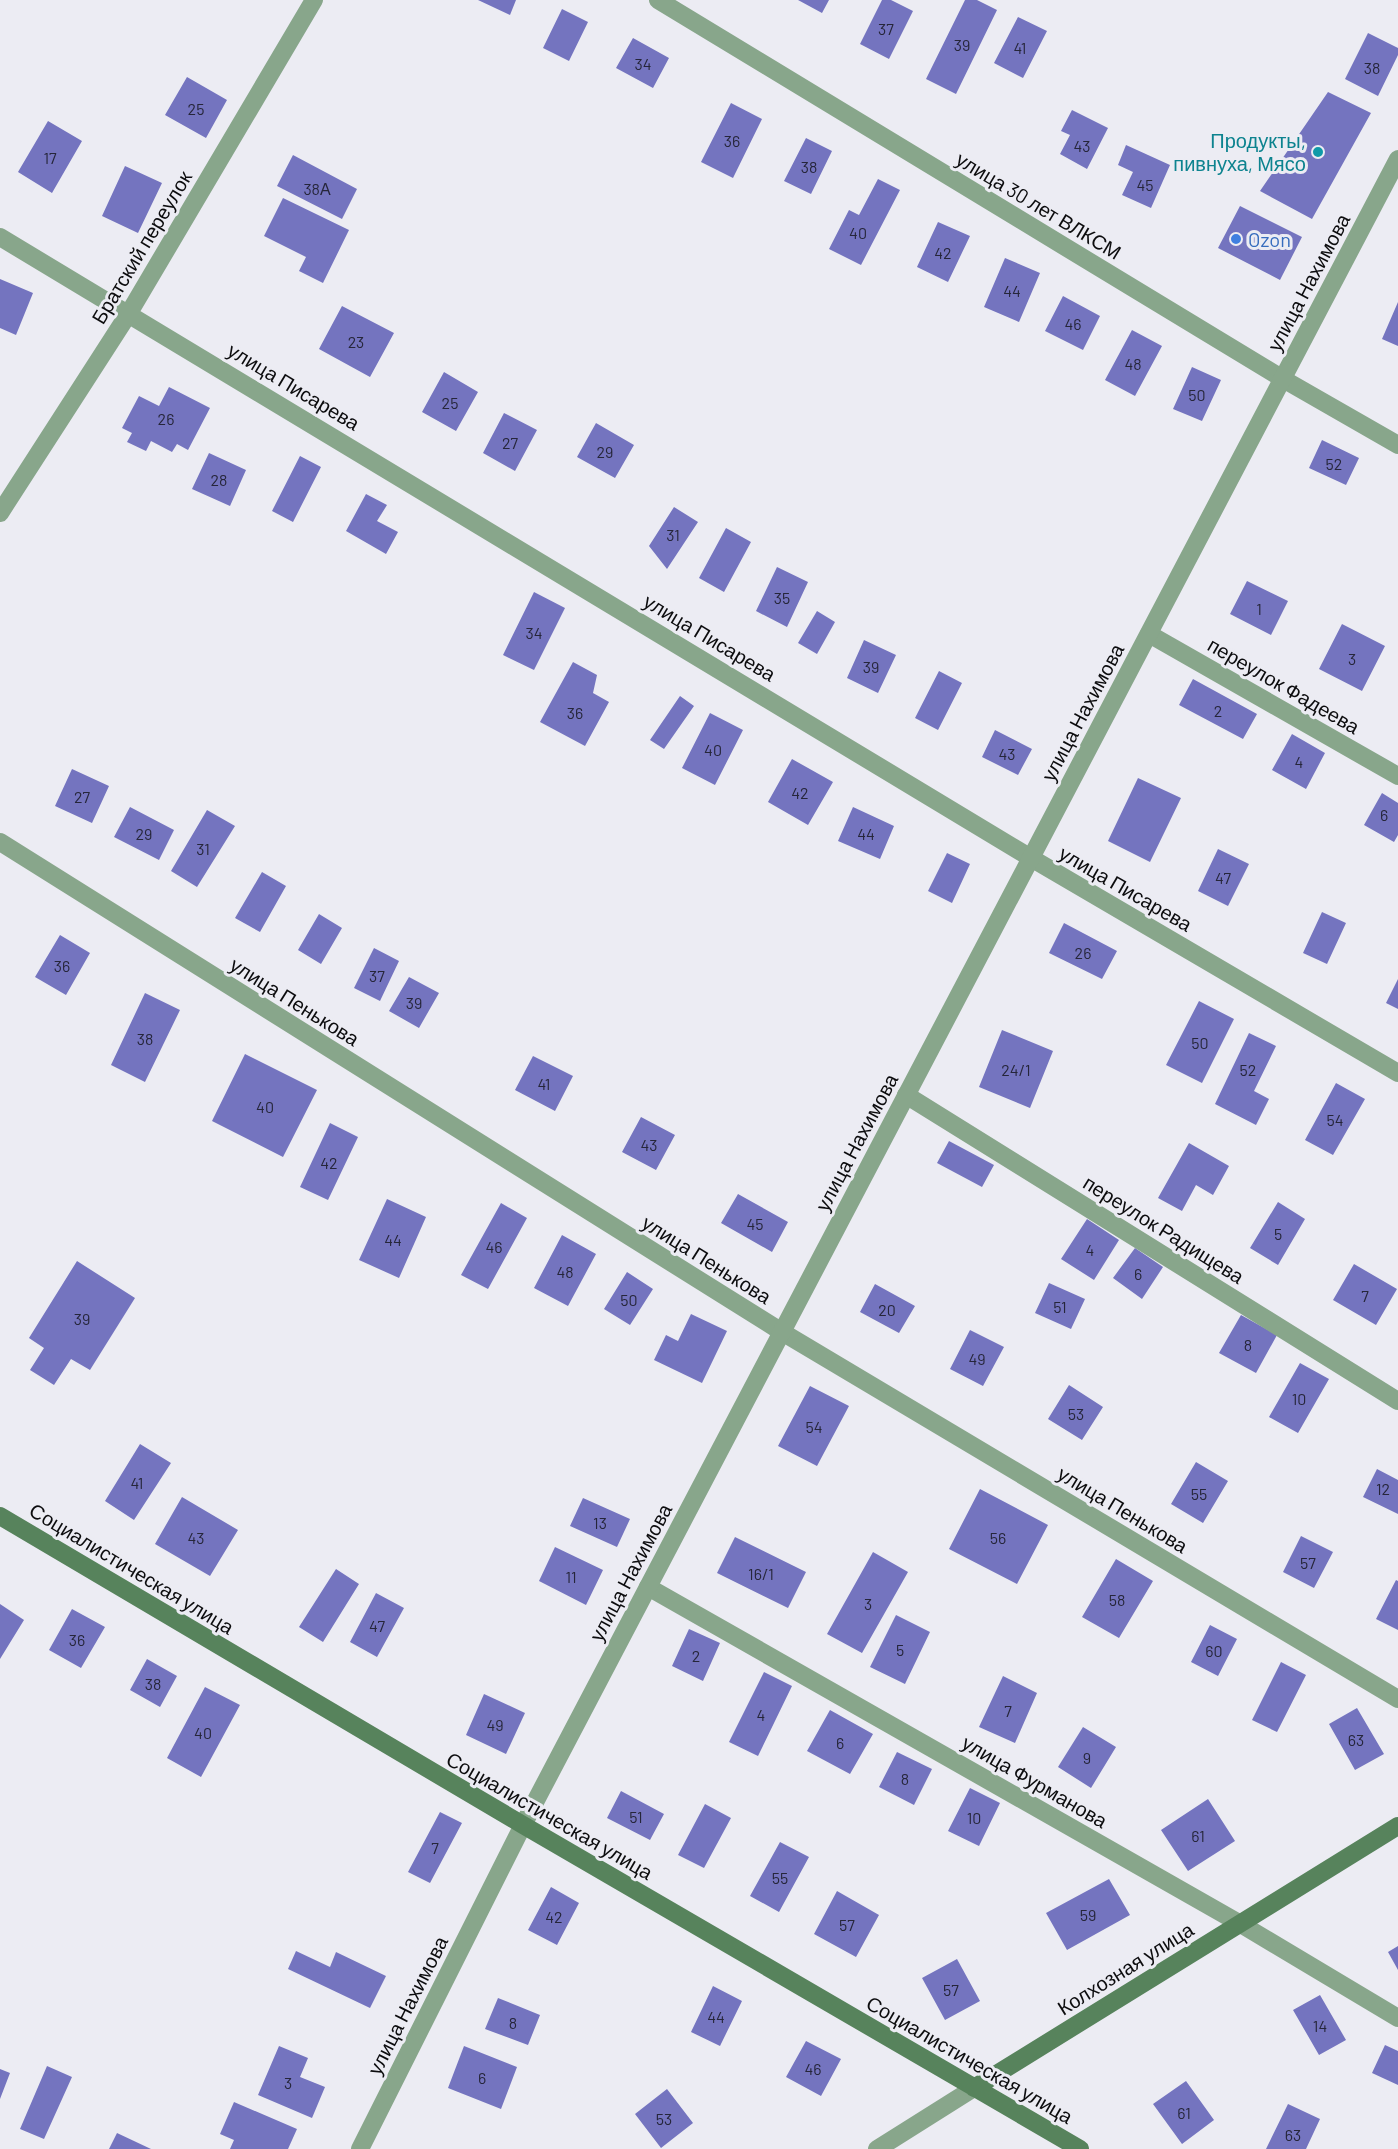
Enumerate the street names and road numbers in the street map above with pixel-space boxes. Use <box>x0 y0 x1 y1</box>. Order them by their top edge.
street label: улица 30 лет ВЛКСМ <box>952 146 1126 264</box>
street label: Братский переулок <box>86 166 196 328</box>
street label: улица Нахимова <box>1262 208 1355 355</box>
street label: улица Писарева <box>224 337 365 435</box>
street label: улица Писарева <box>640 588 781 686</box>
street label: переулок Фадеева <box>1204 632 1365 739</box>
street label: улица Нахимова <box>1036 638 1129 785</box>
street label: улица Писарева <box>1055 840 1197 936</box>
street label: улица Пенькова <box>226 952 365 1051</box>
street label: улица Нахимова <box>810 1068 903 1215</box>
street label: переулок Радищева <box>1079 1170 1249 1289</box>
street label: улица Пенькова <box>638 1210 777 1309</box>
street label: улица Пенькова <box>1054 1461 1193 1558</box>
street label: Социалистическая улица <box>25 1497 239 1639</box>
street label: улица Нахимова <box>584 1498 677 1645</box>
street label: улица Фурманова <box>958 1730 1113 1833</box>
street label: Социалистическая улица <box>443 1746 658 1884</box>
street label: Колхозная улица <box>1053 1916 1198 2019</box>
street label: улица Нахимова <box>362 1931 453 2078</box>
street label: Социалистическая улица <box>863 1990 1078 2128</box>

